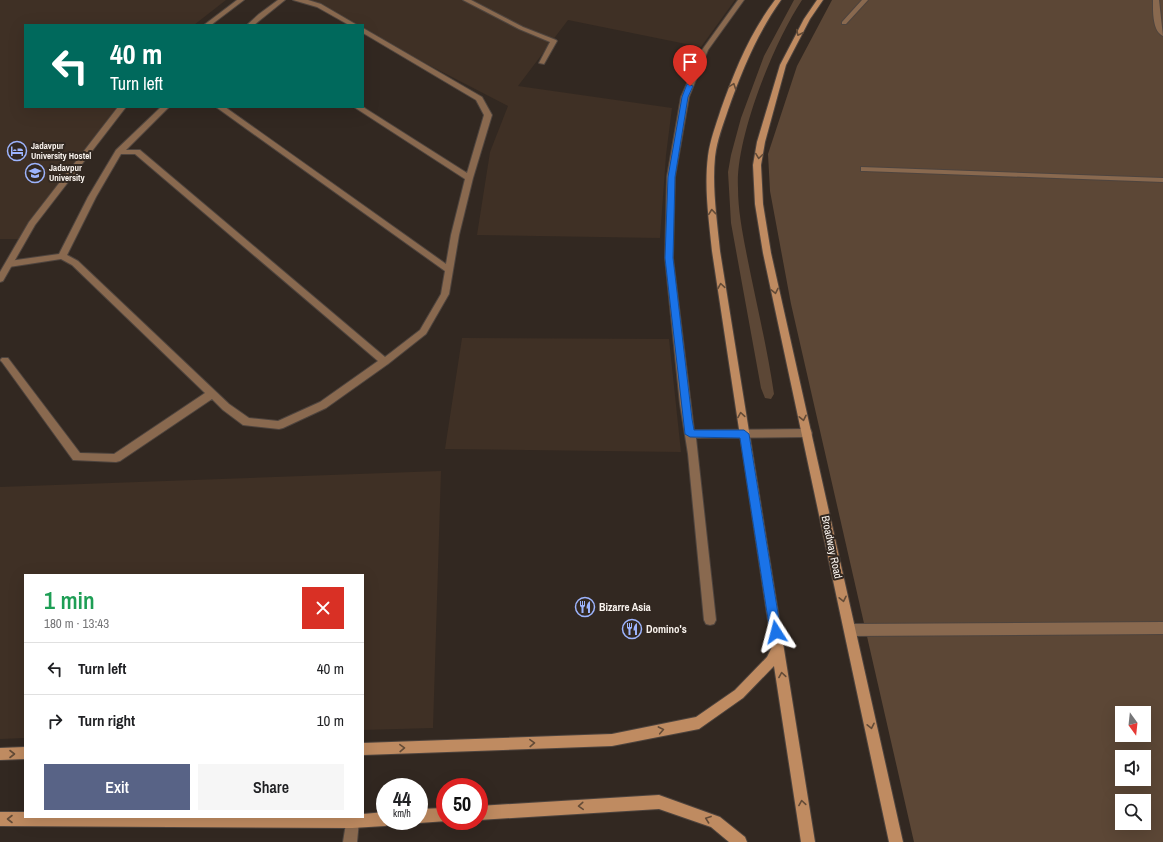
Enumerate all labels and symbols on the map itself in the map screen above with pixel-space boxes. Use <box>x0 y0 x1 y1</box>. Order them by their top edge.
one-way arrow <box>797 29 804 36</box>
pin <box>673 45 707 86</box>
one-way arrow <box>728 82 737 89</box>
hotel icon: Jadavpur University Hostel <box>6 140 28 162</box>
place label: Jadavpur University Hostel <box>31 140 91 162</box>
one-way arrow <box>755 153 764 159</box>
school or university icon: Jadavpur University <box>24 162 46 184</box>
place label: Jadavpur University <box>49 162 86 184</box>
one-way arrow <box>708 209 717 215</box>
one-way arrow <box>718 283 726 289</box>
one-way arrow <box>771 288 779 294</box>
one-way arrow <box>737 412 746 418</box>
one-way arrow <box>799 415 807 421</box>
street label: Broadway Road <box>818 514 846 580</box>
restaurant icon: Bizarre Asia <box>574 596 596 618</box>
one-way arrow <box>839 596 847 603</box>
place label: Bizarre Asia <box>599 600 651 614</box>
position arrow <box>755 611 797 653</box>
restaurant icon: Domino's <box>621 618 643 640</box>
place label: Domino's <box>646 622 687 636</box>
one-way arrow <box>779 672 787 678</box>
north arrow <box>1115 706 1151 742</box>
one-way arrow <box>866 723 874 730</box>
one-way arrow <box>658 727 664 735</box>
one-way arrow <box>529 739 535 747</box>
one-way arrow <box>399 744 405 752</box>
one-way arrow <box>9 749 16 758</box>
speed limit sign: 50 <box>436 778 488 830</box>
one-way arrow <box>798 800 807 807</box>
one-way arrow <box>578 802 584 811</box>
one-way arrow <box>7 815 13 823</box>
one-way arrow <box>705 816 712 824</box>

